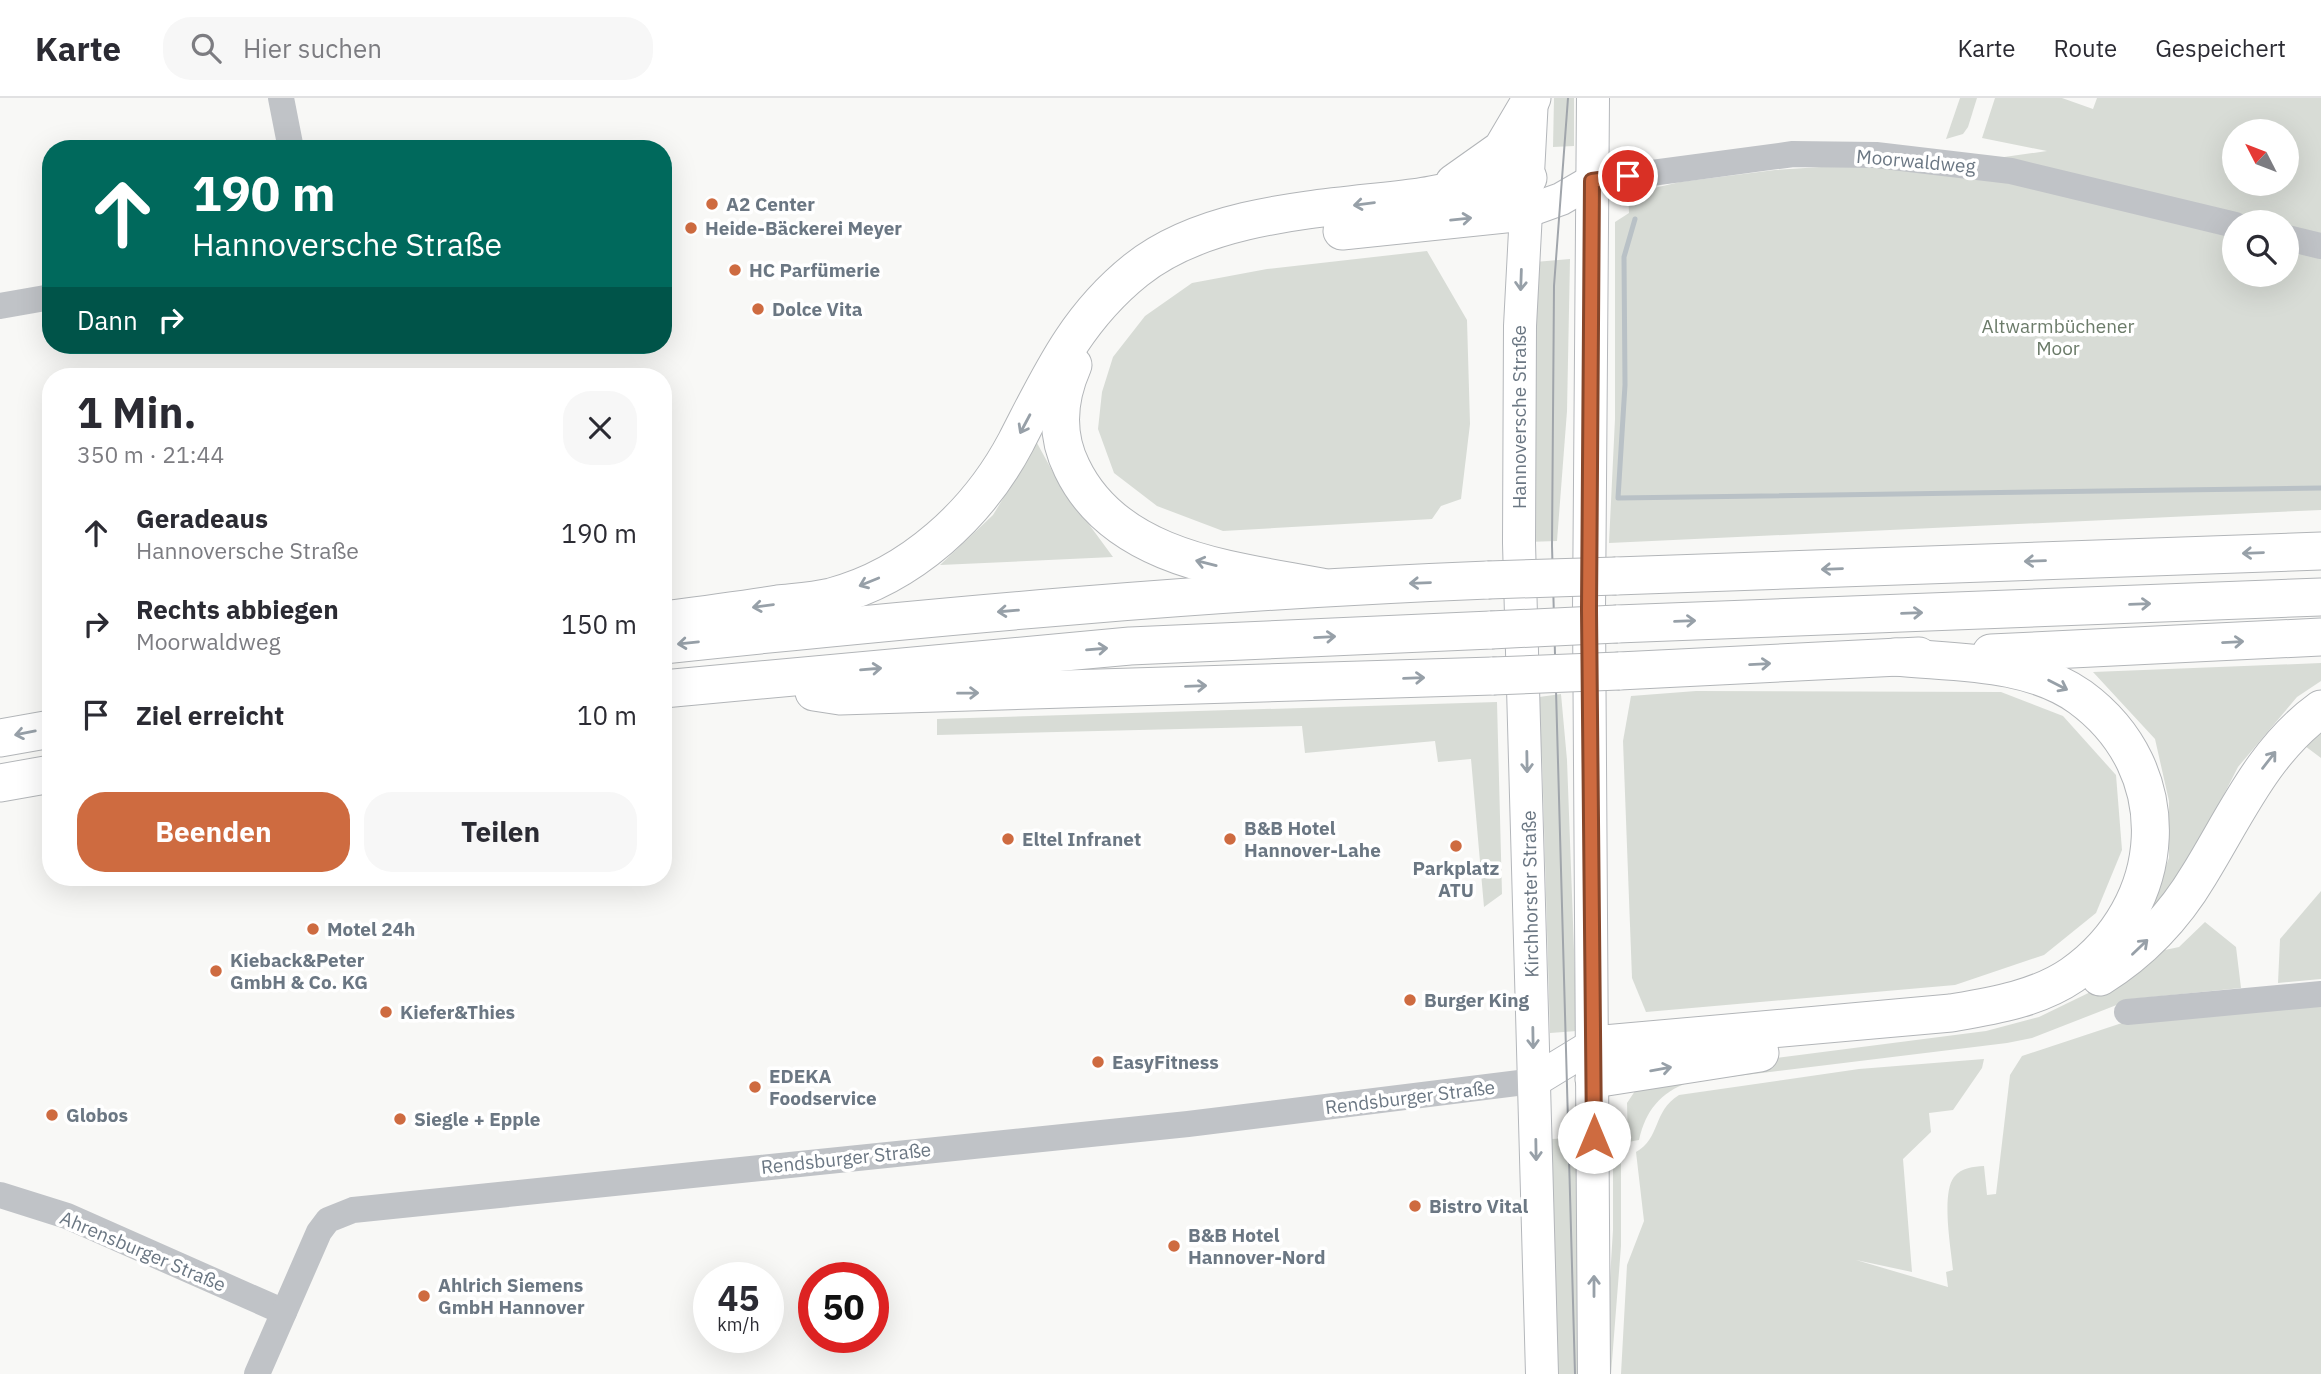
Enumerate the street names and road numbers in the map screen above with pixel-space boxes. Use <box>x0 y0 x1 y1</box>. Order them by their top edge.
street label: Moorwaldweg <box>1855 144 1977 178</box>
street label: Hannoversche Straße <box>1507 325 1531 509</box>
street label: Kirchhorster Straße <box>1517 810 1543 978</box>
street label: Rendsburger Straße <box>1324 1075 1496 1119</box>
street label: Rendsburger Straße <box>760 1137 932 1179</box>
street label: Ahrensburger Straße <box>56 1205 230 1297</box>

